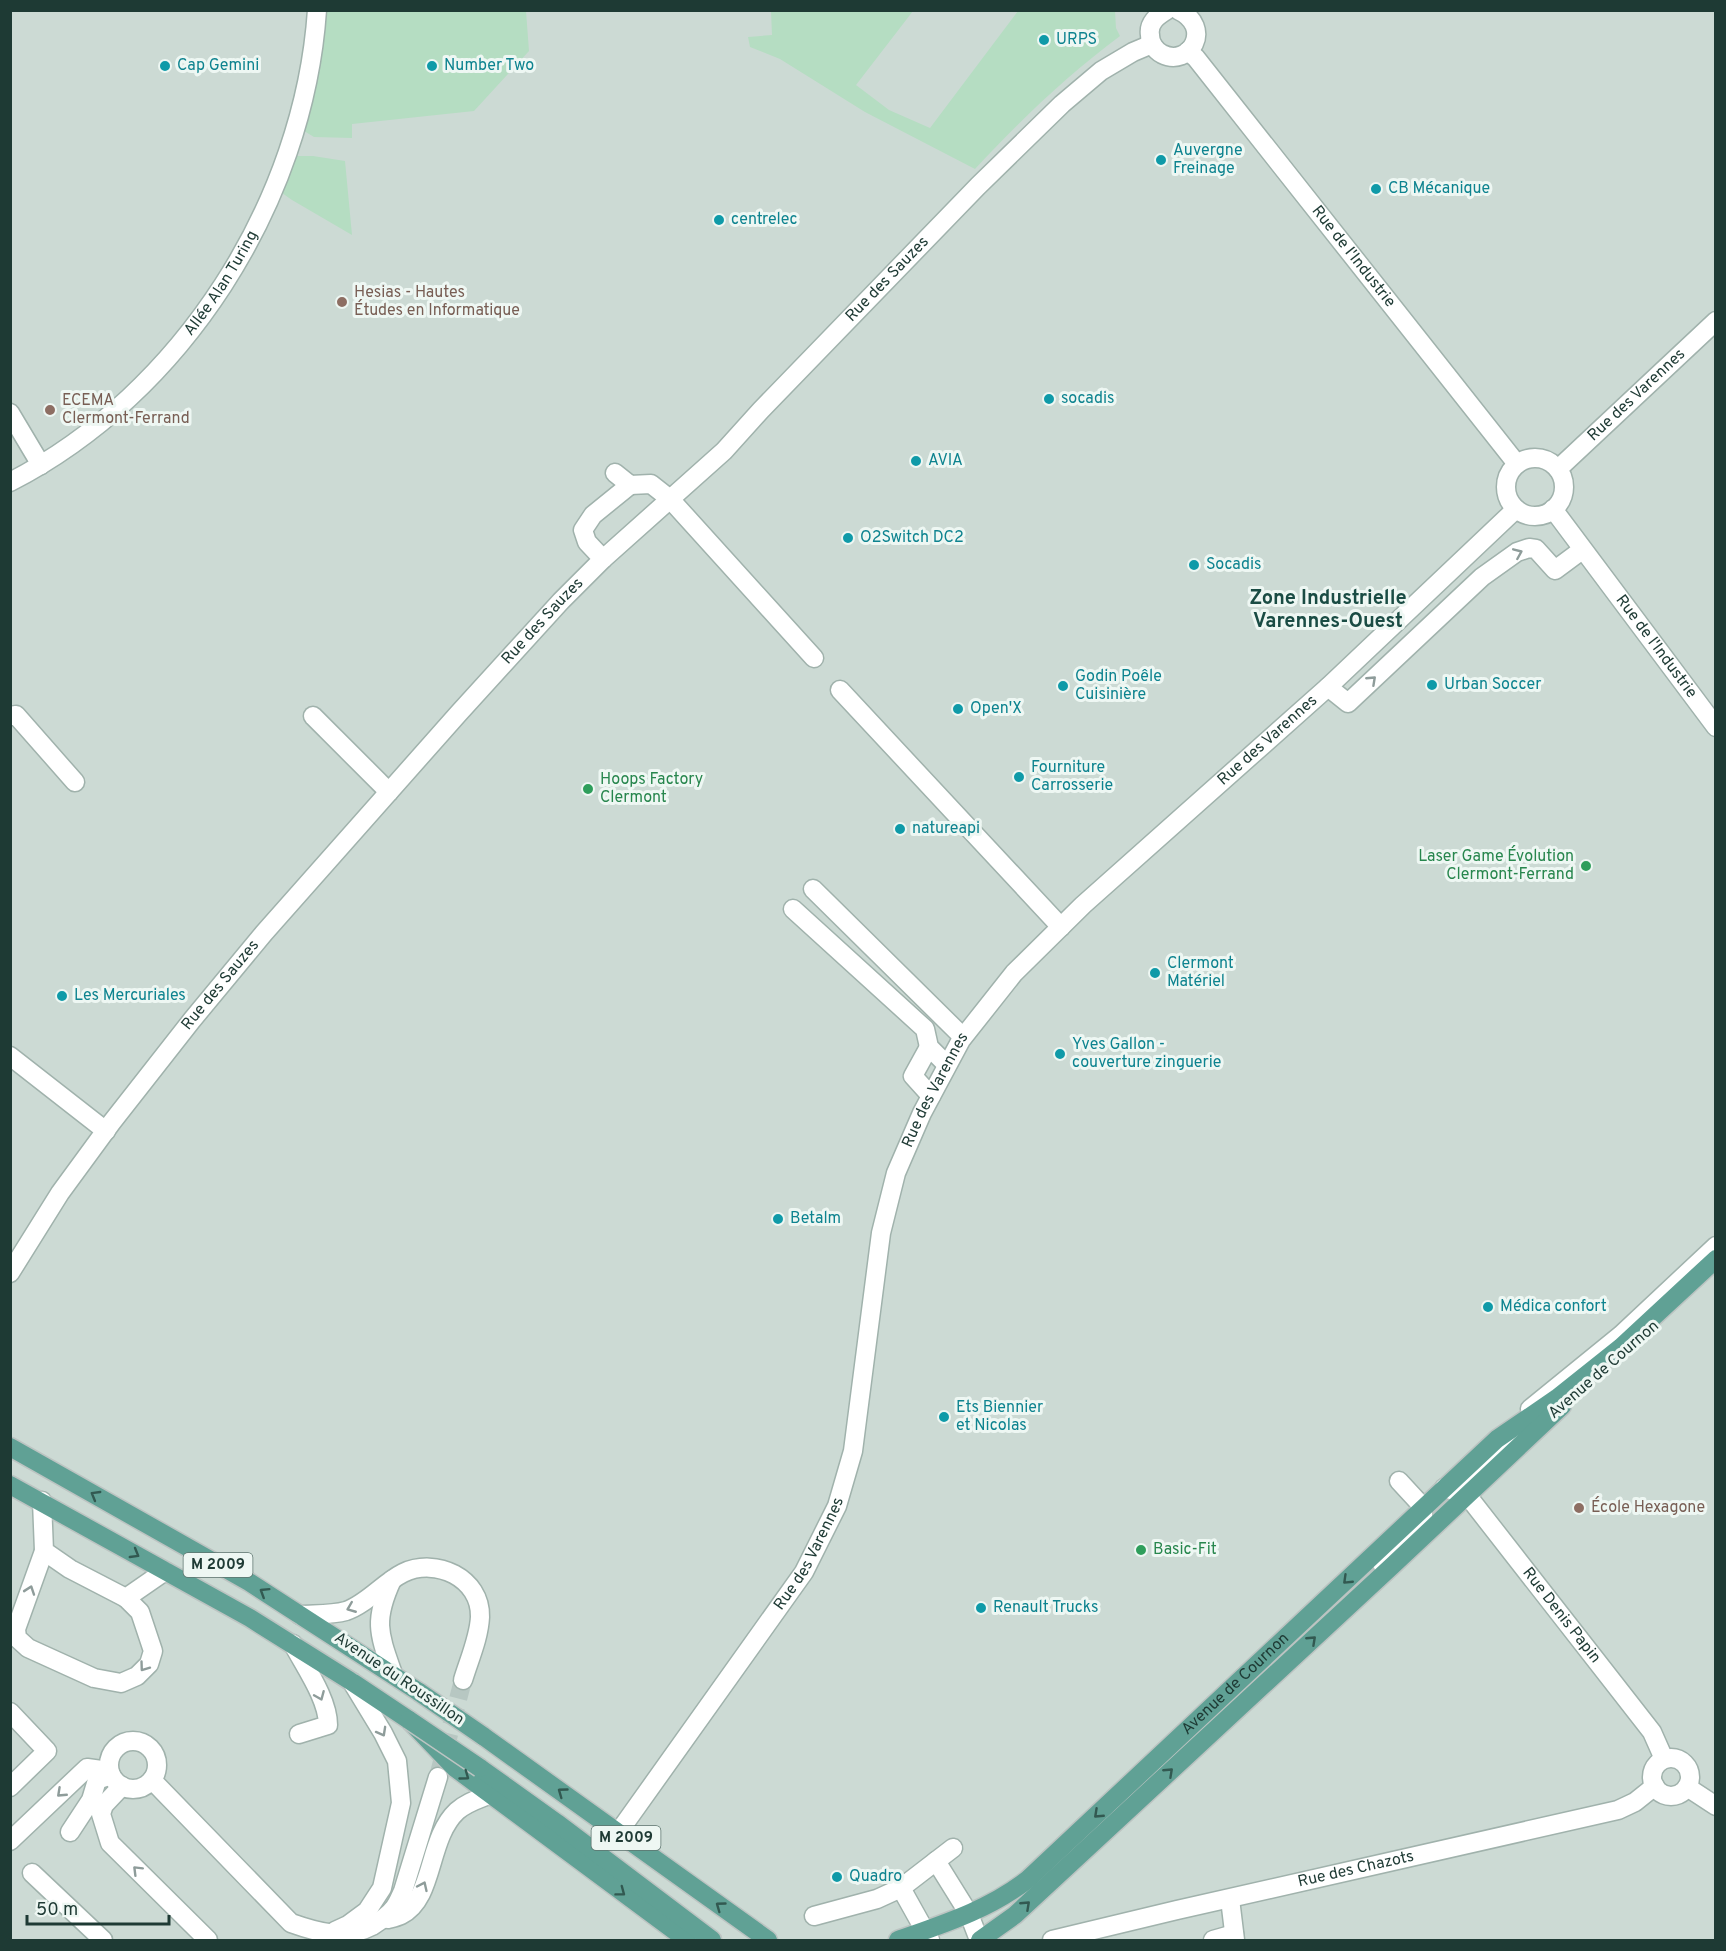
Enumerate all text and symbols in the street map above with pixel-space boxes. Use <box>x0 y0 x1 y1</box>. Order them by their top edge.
place label: URPS <box>1056 30 1097 50</box>
marker: URPS <box>1037 33 1051 47</box>
place label: Cap Gemini <box>177 56 259 76</box>
place label: Number Two <box>444 56 534 76</box>
marker: Cap Gemini <box>158 59 172 73</box>
marker: Number Two <box>425 59 439 73</box>
place label: Auvergne Freinage <box>1173 141 1243 179</box>
marker: Auvergne Freinage <box>1154 153 1168 167</box>
place label: CB Mécanique <box>1388 179 1490 199</box>
marker: CB Mécanique <box>1369 182 1383 196</box>
street label: Rue de l'Industrie <box>1307 202 1399 312</box>
place label: centrelec <box>731 210 798 230</box>
marker: centrelec <box>712 213 726 227</box>
street label: Allée Alan Turing <box>180 227 263 340</box>
street label: Rue des Sauzes <box>842 232 933 326</box>
place label: Hesias - Hautes Études en Informatique <box>354 283 520 321</box>
marker: Hesias - Hautes Études en Informatique <box>335 295 349 309</box>
street label: Rue des Varennes <box>1584 345 1690 446</box>
place label: socadis <box>1061 389 1115 409</box>
place label: ECEMA Clermont-Ferrand <box>62 391 190 429</box>
marker: socadis <box>1042 392 1056 406</box>
marker: ECEMA Clermont-Ferrand <box>43 403 57 417</box>
place label: AVIA <box>928 451 963 471</box>
marker: AVIA <box>909 454 923 468</box>
place label: O2Switch DC2 <box>860 528 964 548</box>
marker: O2Switch DC2 <box>841 531 855 545</box>
one-way arrow <box>1512 548 1523 560</box>
place label: Socadis <box>1206 555 1262 575</box>
marker: Socadis <box>1187 558 1201 572</box>
street label: Rue des Sauzes <box>498 574 588 669</box>
district label: Zone Industrielle Varennes-Ouest <box>1249 586 1407 635</box>
street label: Rue de l'Industrie <box>1611 591 1701 702</box>
place label: Godin Poêle Cuisinière <box>1075 667 1162 705</box>
place label: Urban Soccer <box>1444 675 1542 695</box>
one-way arrow <box>1365 677 1376 688</box>
marker: Urban Soccer <box>1425 678 1439 692</box>
marker: Godin Poêle Cuisinière <box>1056 679 1070 693</box>
street label: Rue des Varennes <box>1214 691 1322 790</box>
place label: Open'X <box>970 699 1022 719</box>
marker: Open'X <box>951 702 965 716</box>
place label: Fourniture Carrosserie <box>1031 758 1113 796</box>
place label: Hoops Factory Clermont <box>600 770 703 808</box>
marker: Fourniture Carrosserie <box>1012 770 1026 784</box>
marker: Hoops Factory Clermont <box>581 782 595 796</box>
place label: natureapi <box>912 819 980 839</box>
marker: natureapi <box>893 822 907 836</box>
place label: Laser Game Évolution Clermont-Ferrand <box>1418 845 1574 885</box>
marker: Laser Game Évolution Clermont-Ferrand <box>1579 859 1593 873</box>
street label: Rue des Sauzes <box>178 936 264 1035</box>
place label: Clermont Matériel <box>1167 954 1234 992</box>
marker: Clermont Matériel <box>1148 966 1162 980</box>
place label: Les Mercuriales <box>74 986 186 1006</box>
marker: Les Mercuriales <box>55 989 69 1003</box>
street label: Rue des Varennes <box>898 1028 973 1151</box>
place label: Yves Gallon - couverture zinguerie <box>1072 1035 1221 1073</box>
marker: Yves Gallon - couverture zinguerie <box>1053 1047 1067 1061</box>
place label: Betalm <box>790 1209 841 1229</box>
marker: Betalm <box>771 1212 785 1226</box>
place label: Médica confort <box>1500 1297 1607 1317</box>
marker: Médica confort <box>1481 1300 1495 1314</box>
street label: Avenue de Cournon <box>1544 1316 1664 1424</box>
place label: Ets Biennier et Nicolas <box>956 1398 1043 1436</box>
marker: Ets Biennier et Nicolas <box>937 1410 951 1424</box>
one-way arrow <box>91 1491 101 1502</box>
street label: Rue des Varennes <box>770 1495 849 1614</box>
place label: École Hexagone <box>1591 1496 1705 1518</box>
marker: École Hexagone <box>1572 1501 1586 1515</box>
place label: Basic-Fit <box>1153 1540 1217 1560</box>
marker: Basic-Fit <box>1134 1543 1148 1557</box>
one-way arrow <box>129 1547 139 1558</box>
road number: M 2009 <box>184 1553 252 1577</box>
street label: Rue Denis Papin <box>1517 1564 1605 1668</box>
one-way arrow <box>1343 1573 1354 1584</box>
one-way arrow <box>23 1585 36 1596</box>
one-way arrow <box>260 1588 271 1599</box>
place label: Renault Trucks <box>993 1598 1098 1618</box>
one-way arrow <box>346 1601 357 1613</box>
marker: Renault Trucks <box>974 1601 988 1615</box>
street label: Avenue du Roussillon <box>330 1628 468 1730</box>
street label: Avenue de Cournon <box>1178 1629 1294 1740</box>
one-way arrow <box>1305 1636 1316 1647</box>
one-way arrow <box>140 1661 151 1672</box>
one-way arrow <box>313 1690 325 1701</box>
one-way arrow <box>375 1726 386 1736</box>
one-way arrow <box>458 1768 469 1779</box>
one-way arrow <box>1163 1768 1173 1779</box>
one-way arrow <box>57 1786 68 1797</box>
one-way arrow <box>558 1789 569 1800</box>
one-way arrow <box>1094 1807 1105 1818</box>
road number: M 2009 <box>592 1826 660 1850</box>
street label: Rue des Chazots <box>1296 1847 1416 1892</box>
one-way arrow <box>133 1866 144 1877</box>
place label: Quadro <box>849 1867 902 1887</box>
marker: Quadro <box>830 1870 844 1884</box>
one-way arrow <box>416 1882 428 1893</box>
one-way arrow <box>615 1885 626 1896</box>
scale bar <box>27 1888 170 1926</box>
text: 50 m <box>36 1899 78 1922</box>
one-way arrow <box>1019 1901 1030 1912</box>
one-way arrow <box>716 1903 727 1914</box>

